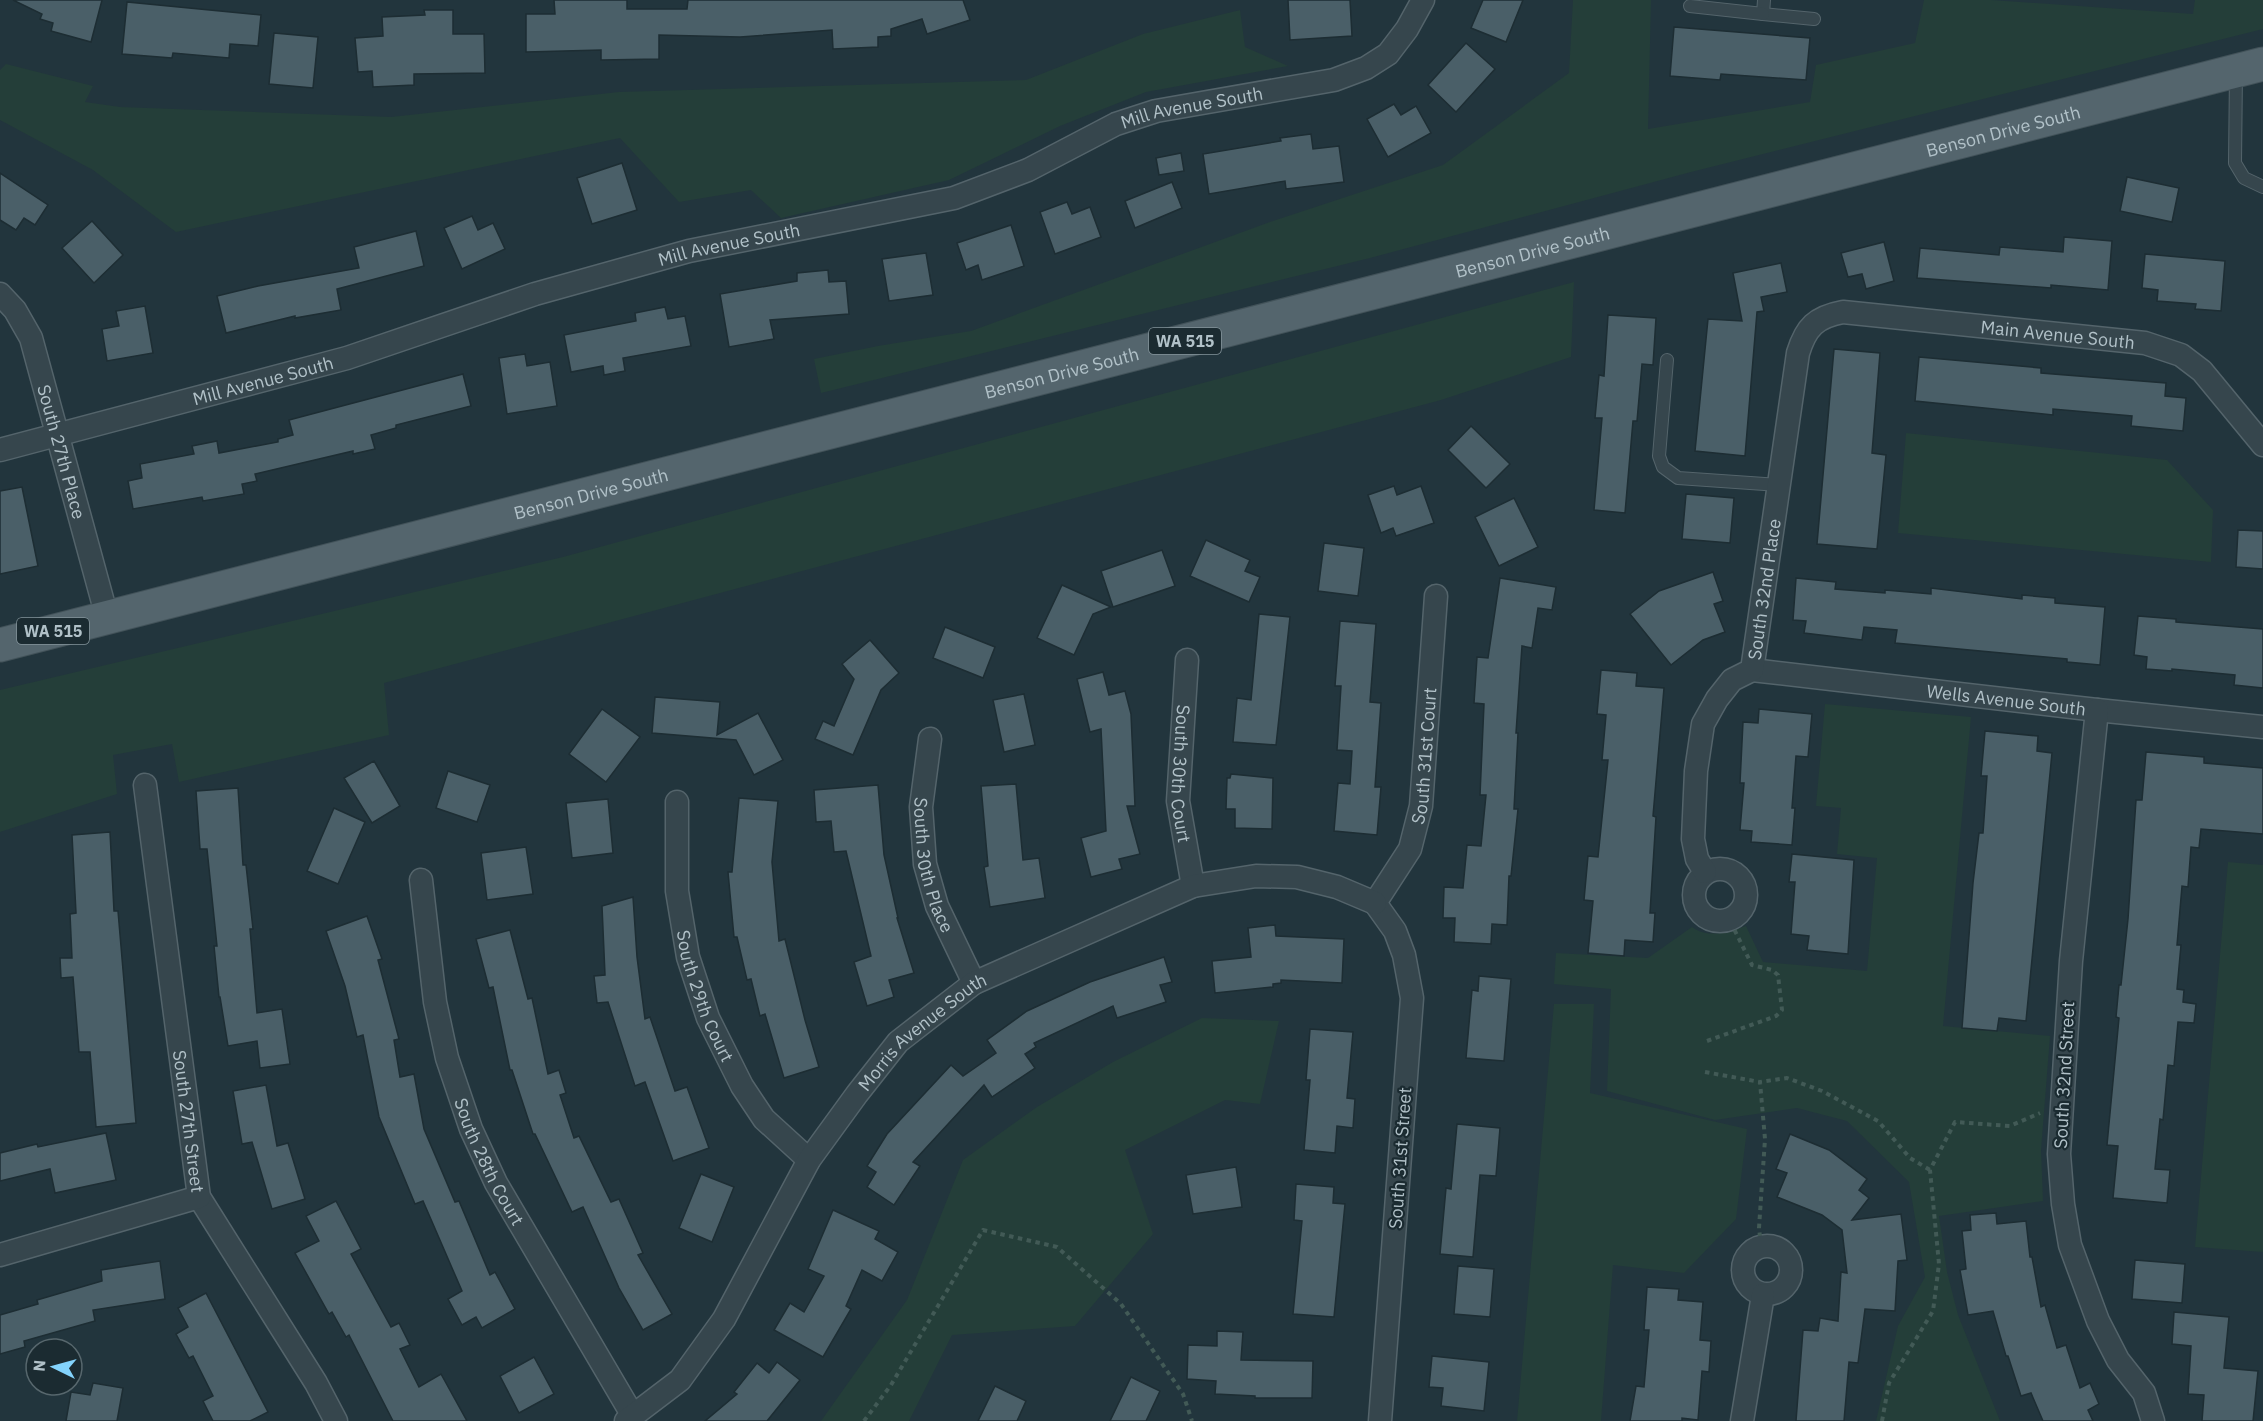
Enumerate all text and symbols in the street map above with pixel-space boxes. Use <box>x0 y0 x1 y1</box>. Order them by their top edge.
street label: Mill Avenue South <box>1118 81 1265 133</box>
street label: Benson Drive South <box>1923 100 2083 162</box>
street label: Mill Avenue South <box>655 218 802 271</box>
street label: Benson Drive South <box>1453 221 1612 282</box>
street label: Main Avenue South <box>1980 315 2136 353</box>
road number: WA 515 <box>1149 328 1221 354</box>
street label: Benson Drive South <box>982 342 1141 403</box>
street label: Mill Avenue South <box>190 351 336 410</box>
street label: South 27th Place <box>33 382 91 522</box>
street label: Benson Drive South <box>511 462 671 524</box>
street label: South 32nd Place <box>1742 517 1785 661</box>
road number: WA 515 <box>17 618 89 644</box>
street label: Wells Avenue South <box>1925 679 2087 720</box>
street label: South 31st Court <box>1405 687 1441 827</box>
street label: South 30th Court <box>1166 704 1197 844</box>
street label: South 30th Place <box>910 796 959 936</box>
street label: South 29th Court <box>672 928 739 1065</box>
street label: Morris Avenue South <box>853 968 990 1095</box>
street label: South 32nd Street <box>2049 1001 2079 1149</box>
street label: South 27th Street <box>168 1048 210 1194</box>
street label: South 31st Street <box>1384 1087 1416 1229</box>
street label: South 28th Court <box>450 1095 530 1229</box>
north arrow <box>24 1337 84 1397</box>
text: N <box>29 1359 50 1372</box>

